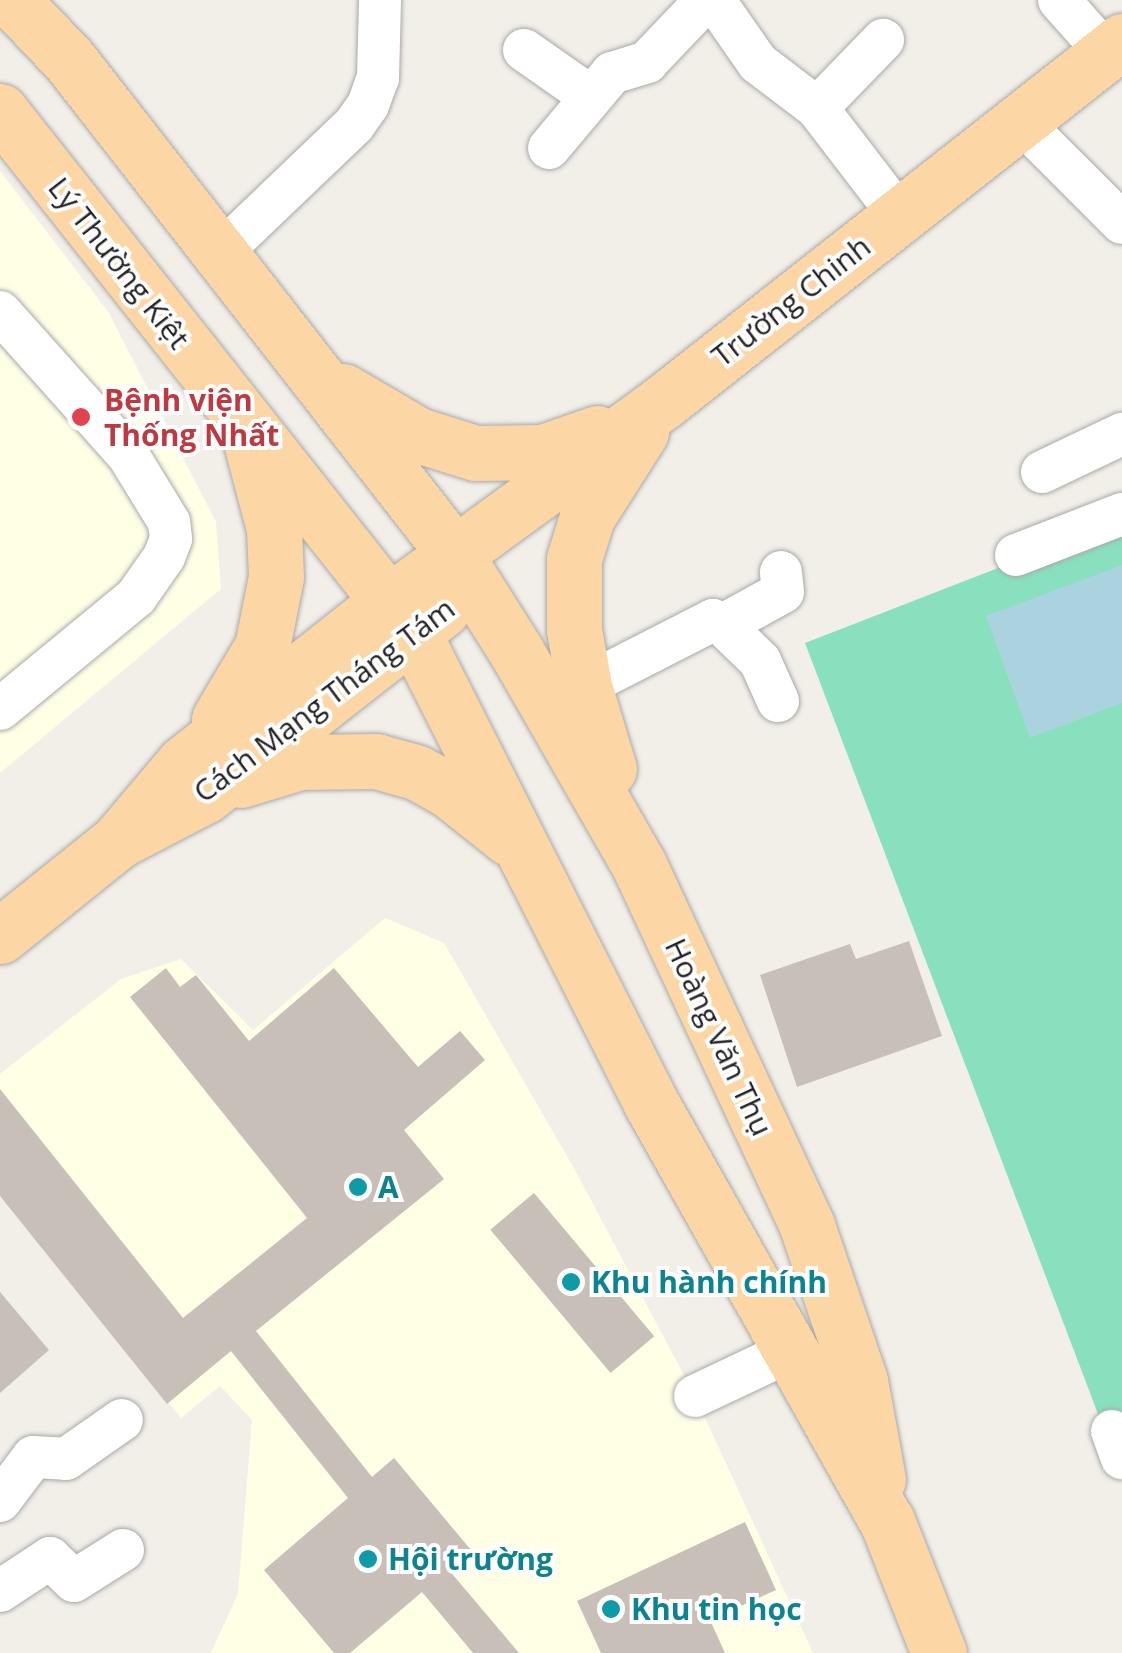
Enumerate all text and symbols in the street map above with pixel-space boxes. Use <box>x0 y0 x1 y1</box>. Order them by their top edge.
street label: Lý Thường Kiệt <box>41 170 197 356</box>
street label: Trường Chinh <box>705 228 877 374</box>
place label: Bệnh viện Thống Nhất <box>104 382 279 452</box>
marker: Bệnh viện Thống Nhất <box>68 404 94 430</box>
street label: Cách Mạng Tháng Tám <box>186 590 462 810</box>
street label: Hoàng Văn Thụ <box>658 933 780 1141</box>
place label: A <box>378 1169 399 1205</box>
marker: A <box>347 1176 369 1198</box>
place label: Khu hành chính <box>591 1264 827 1300</box>
marker: Khu hành chính <box>560 1271 582 1293</box>
place label: Hội trường <box>388 1541 553 1577</box>
marker: Hội trường <box>357 1548 379 1570</box>
place label: Khu tin học <box>631 1591 802 1627</box>
marker: Khu tin học <box>600 1598 622 1620</box>

